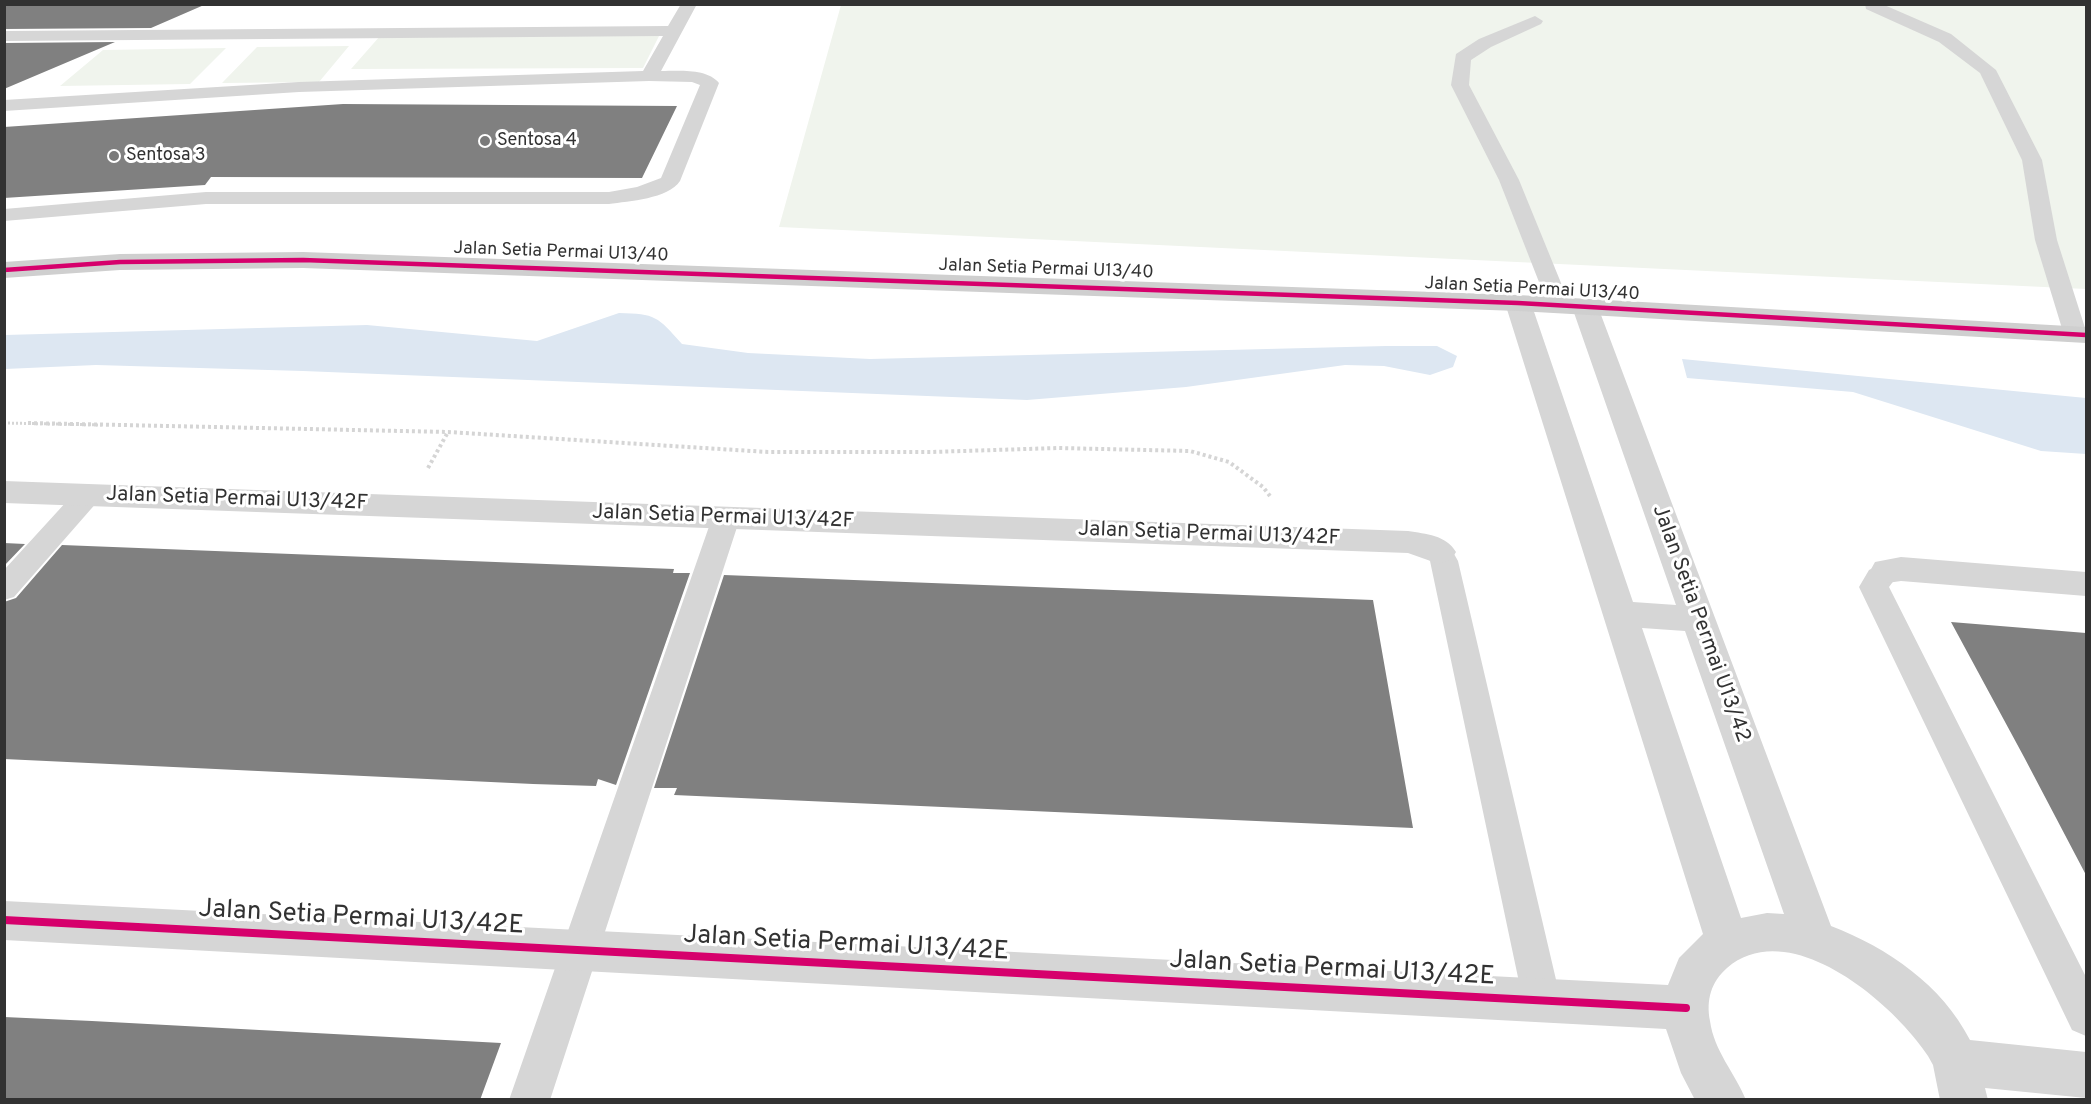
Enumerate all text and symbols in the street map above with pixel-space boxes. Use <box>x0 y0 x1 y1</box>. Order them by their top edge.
place label: Sentosa 4 <box>497 130 577 152</box>
marker: Sentosa 4 <box>478 134 492 148</box>
place label: Sentosa 3 <box>126 145 205 167</box>
marker: Sentosa 3 <box>107 149 121 163</box>
street label: Jalan Setia Permai U13/40 <box>453 238 669 268</box>
street label: Jalan Setia Permai U13/40 <box>938 255 1154 285</box>
street label: Jalan Setia Permai U13/40 <box>1424 274 1640 306</box>
street label: Jalan Setia Permai U13/42F <box>105 483 369 517</box>
street label: Jalan Setia Permai U13/42F <box>591 501 855 535</box>
street label: Jalan Setia Permai U13/42 <box>1645 502 1755 746</box>
street label: Jalan Setia Permai U13/42F <box>1077 518 1341 552</box>
street label: Jalan Setia Permai U13/42E <box>197 895 525 943</box>
street label: Jalan Setia Permai U13/42E <box>682 921 1010 969</box>
street label: Jalan Setia Permai U13/42E <box>1168 946 1496 994</box>

